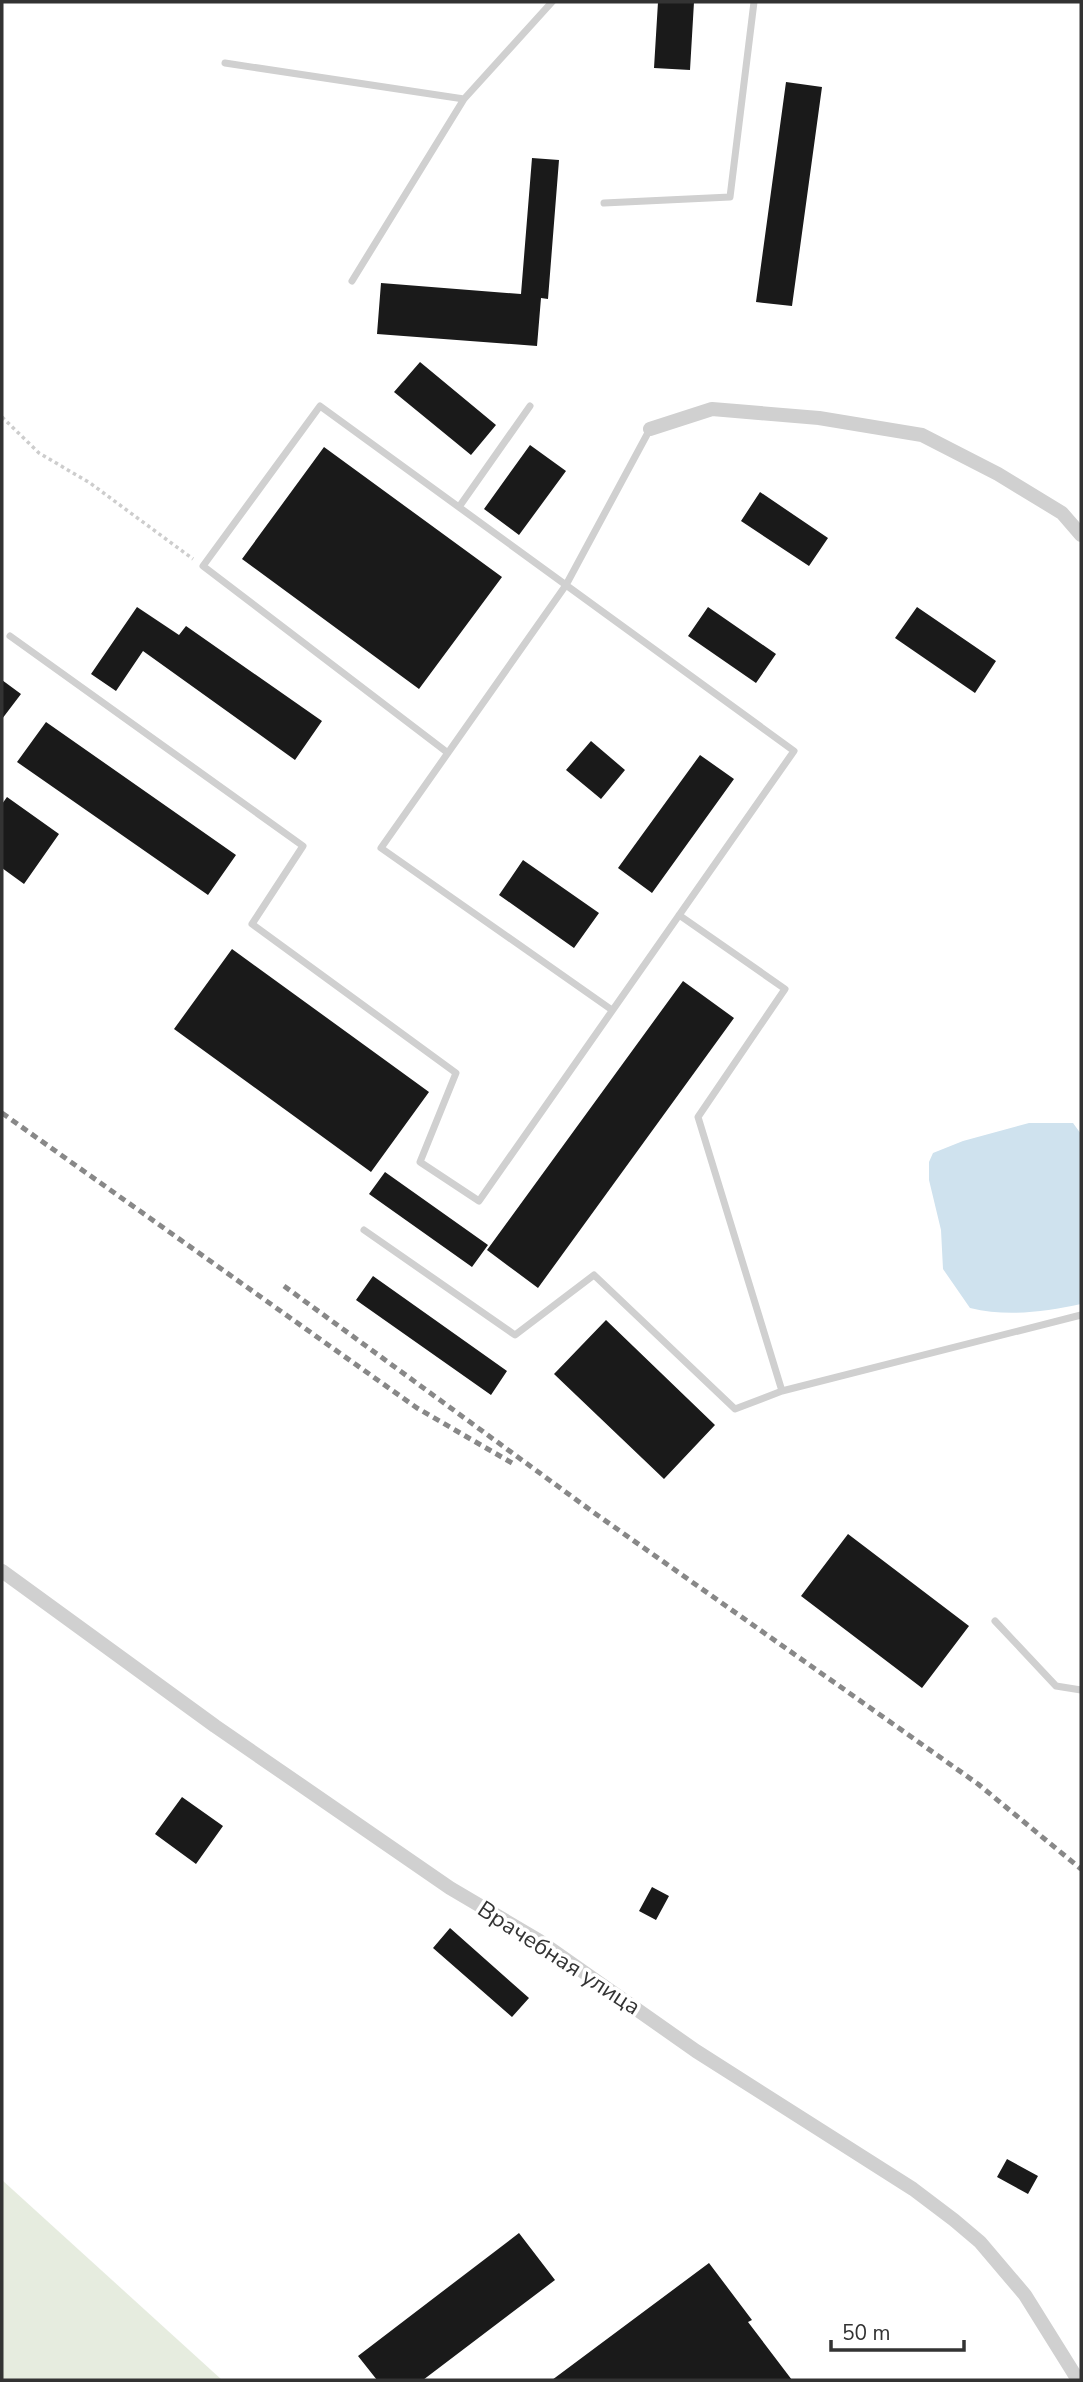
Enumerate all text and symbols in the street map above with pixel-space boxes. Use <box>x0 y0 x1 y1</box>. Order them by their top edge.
street label: Врачебная улица <box>472 1894 646 2022</box>
scale bar <box>831 2308 964 2352</box>
text: 50 m <box>842 2319 891 2347</box>

